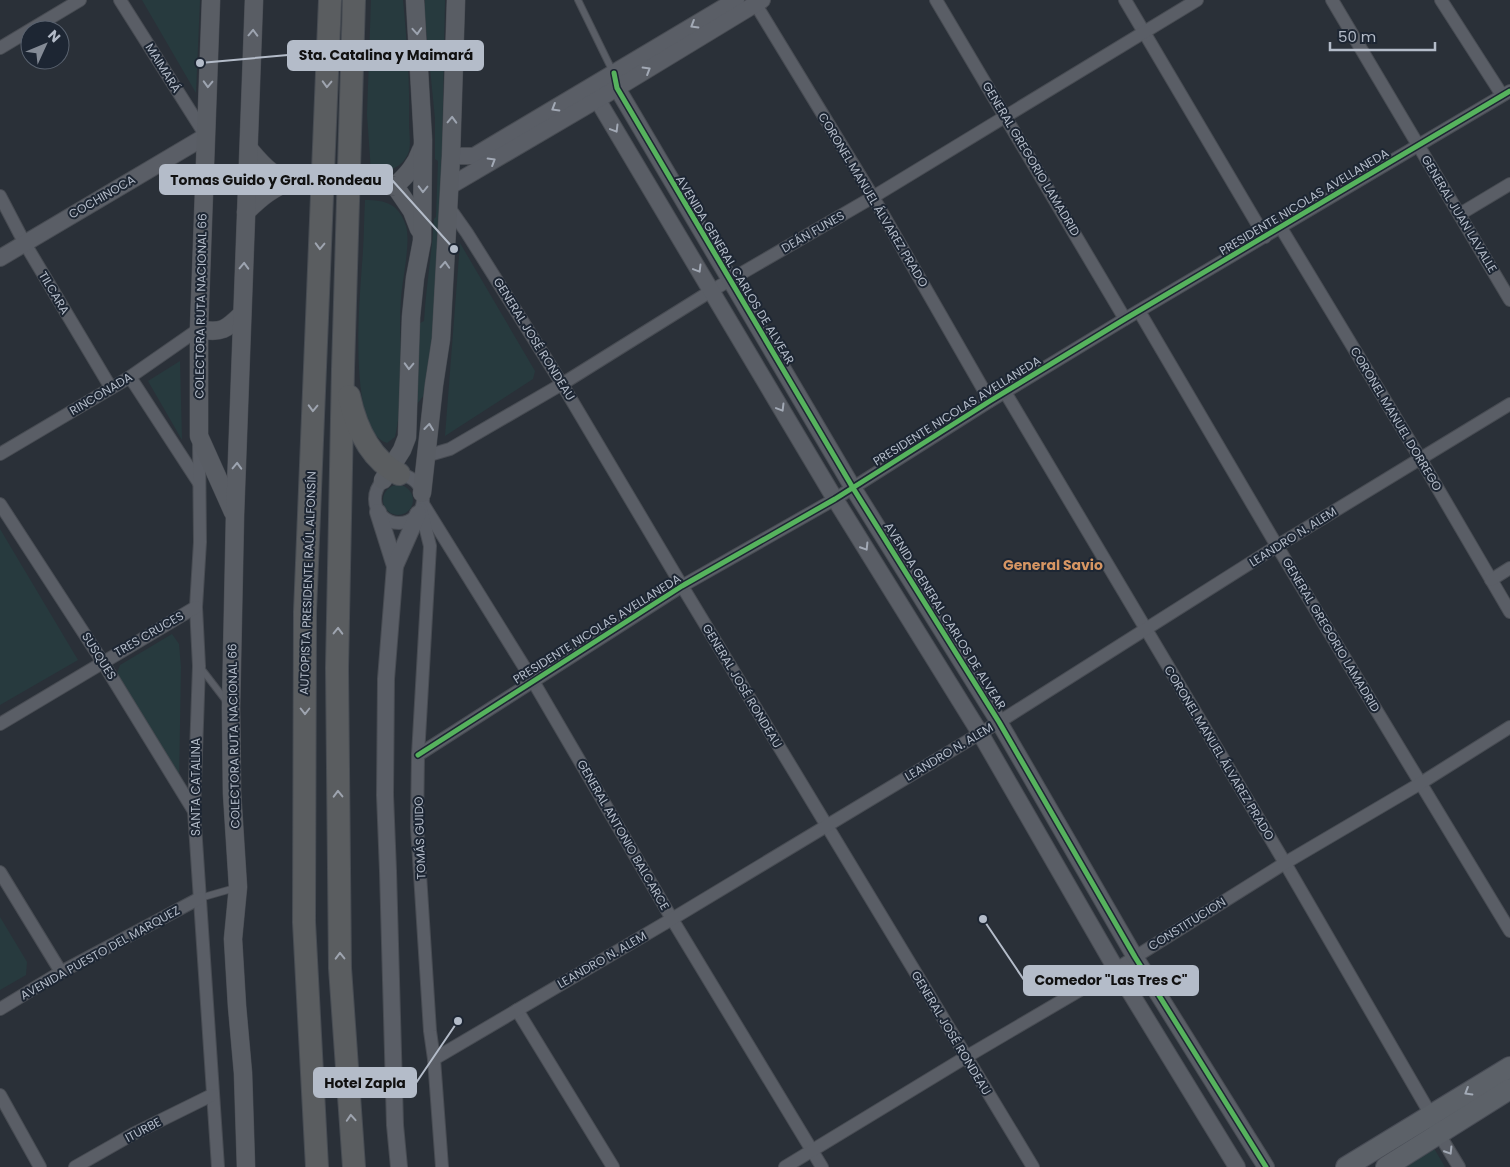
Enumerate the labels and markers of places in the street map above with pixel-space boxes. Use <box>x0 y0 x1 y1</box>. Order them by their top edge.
callout: Sta. Catalina y Maimará <box>288 41 483 70</box>
callout: Tomas Guido y Gral. Rondeau <box>160 165 392 194</box>
callout: Comedor "Las Tres C" <box>1024 966 1198 995</box>
callout: Hotel Zapla <box>314 1068 416 1097</box>

